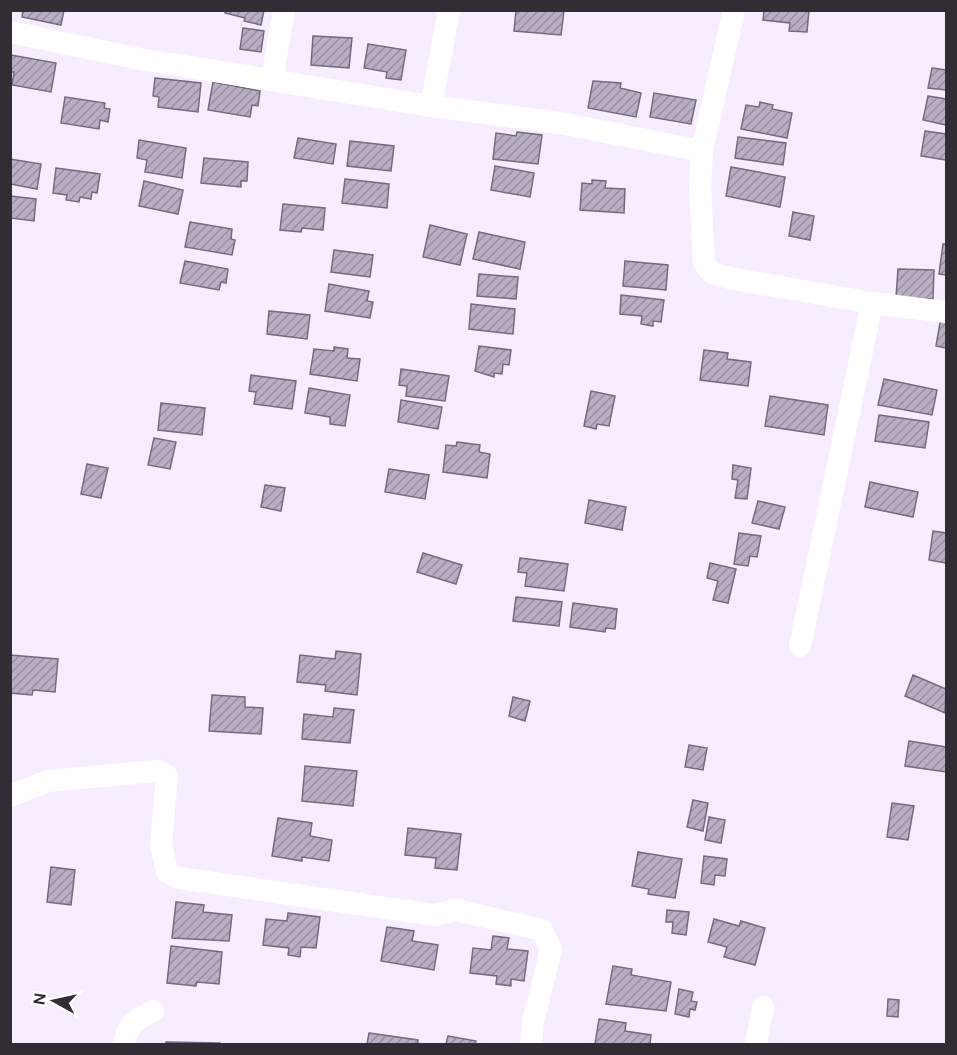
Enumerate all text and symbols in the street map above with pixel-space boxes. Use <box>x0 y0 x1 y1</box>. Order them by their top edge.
north arrow <box>24 971 84 1031</box>
text: N <box>28 992 51 1006</box>

